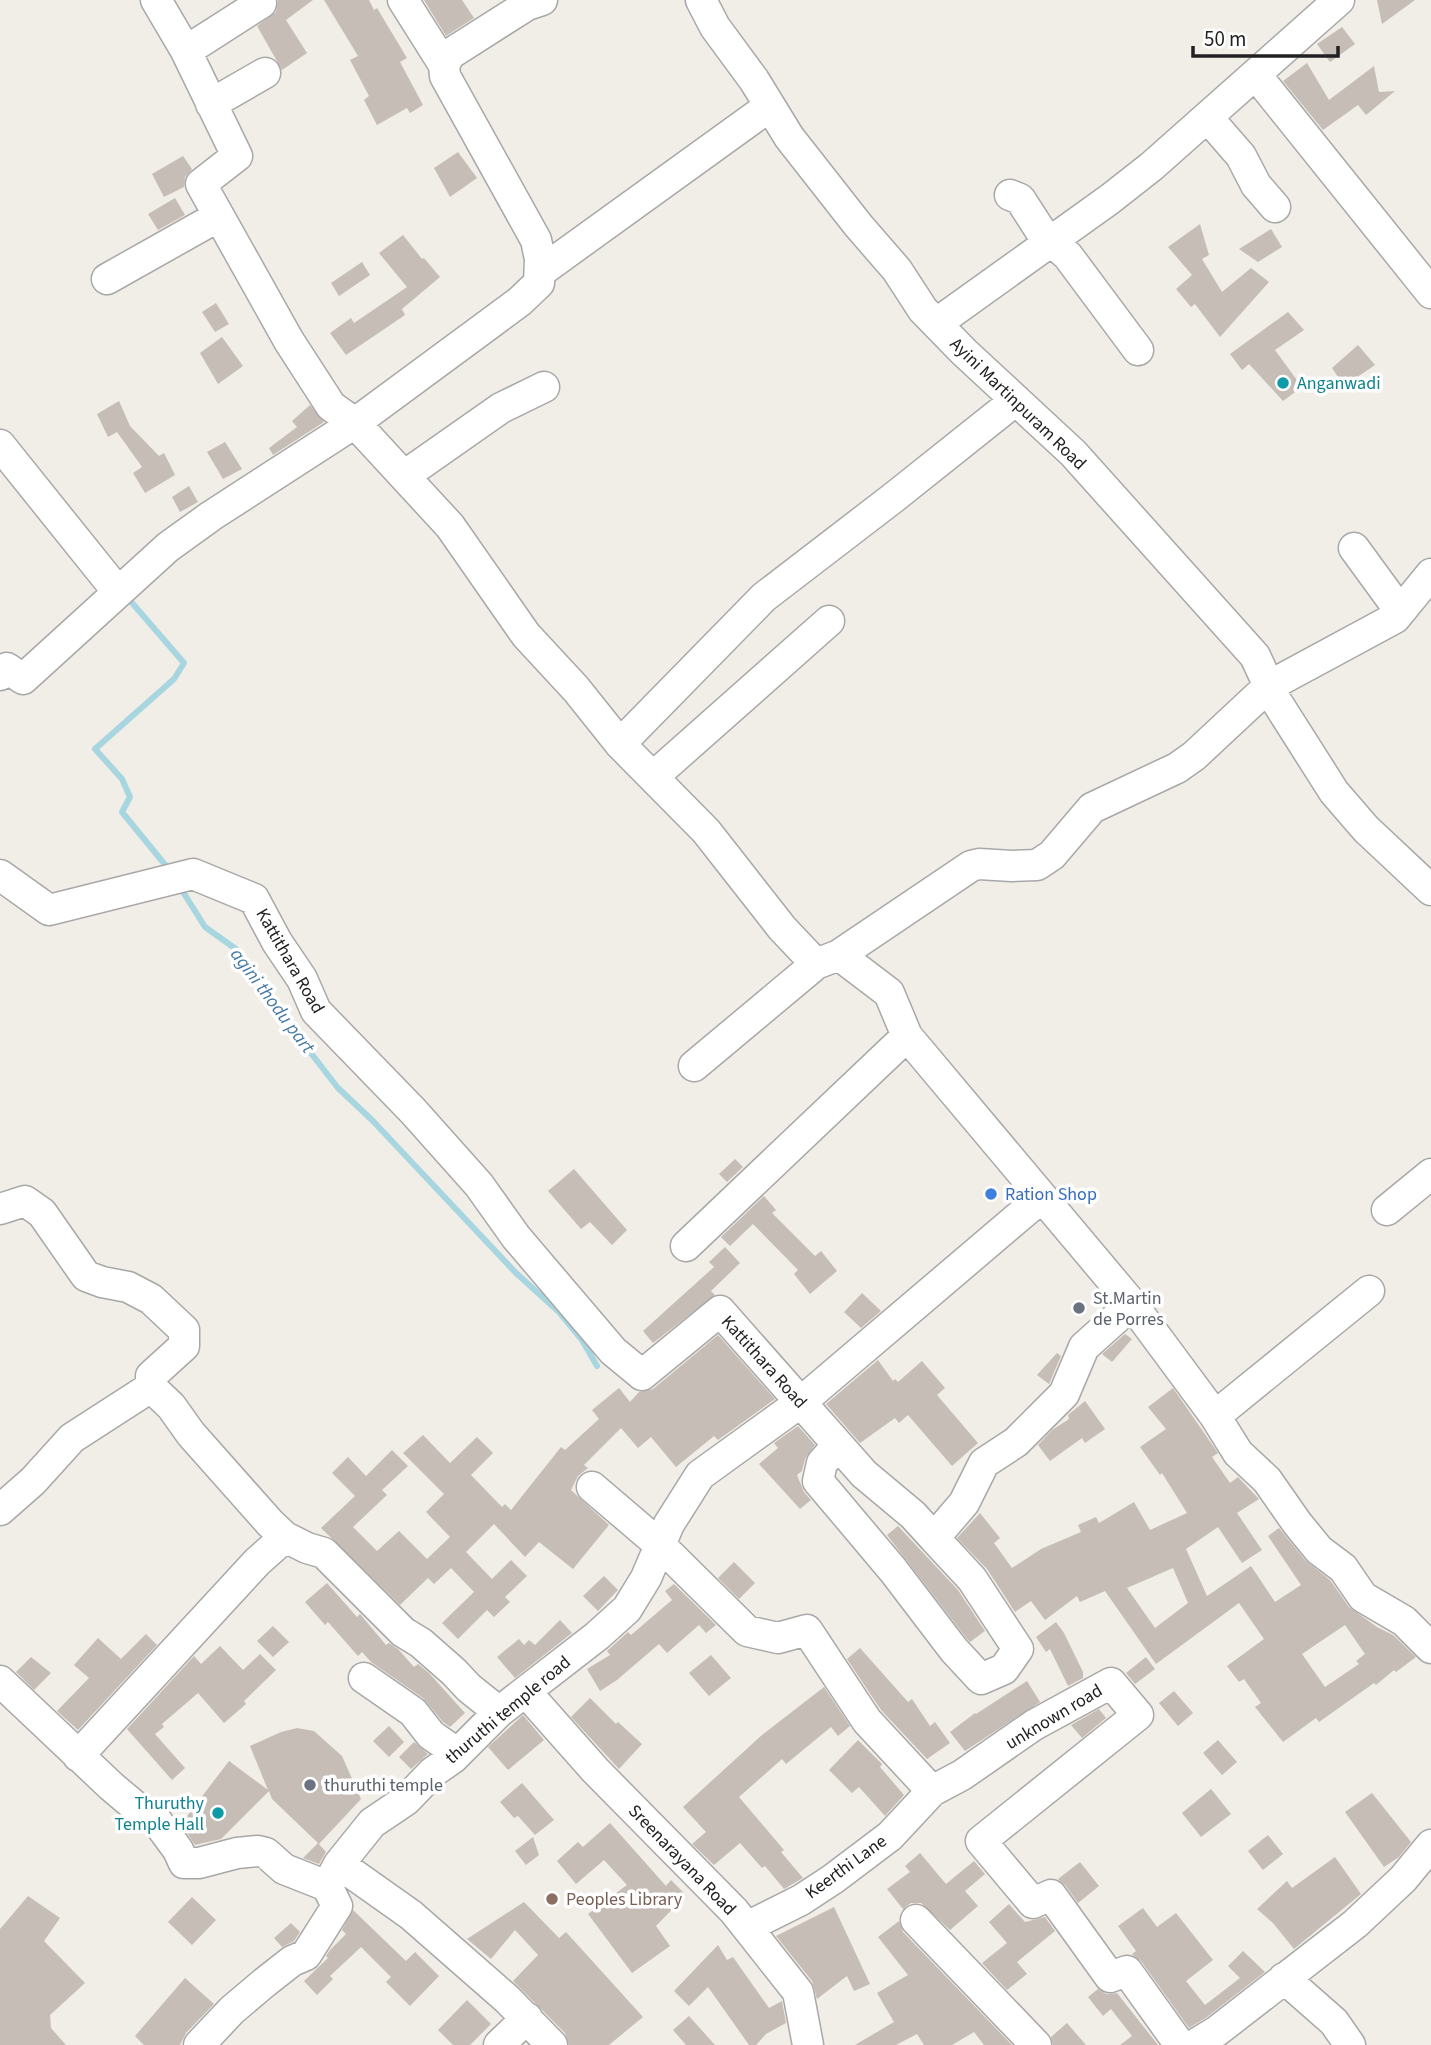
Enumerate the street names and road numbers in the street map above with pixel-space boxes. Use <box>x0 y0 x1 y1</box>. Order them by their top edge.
street label: Ayini Martinpuram Road <box>944 332 1092 476</box>
street label: Kattithara Road <box>250 904 330 1018</box>
street label: Kattithara Road <box>715 1310 813 1414</box>
street label: thuruthi temple road <box>440 1650 576 1770</box>
street label: unknown road <box>1001 1678 1107 1756</box>
street label: Sreenarayana Road <box>622 1799 742 1921</box>
street label: Keerthi Lane <box>800 1829 892 1905</box>

